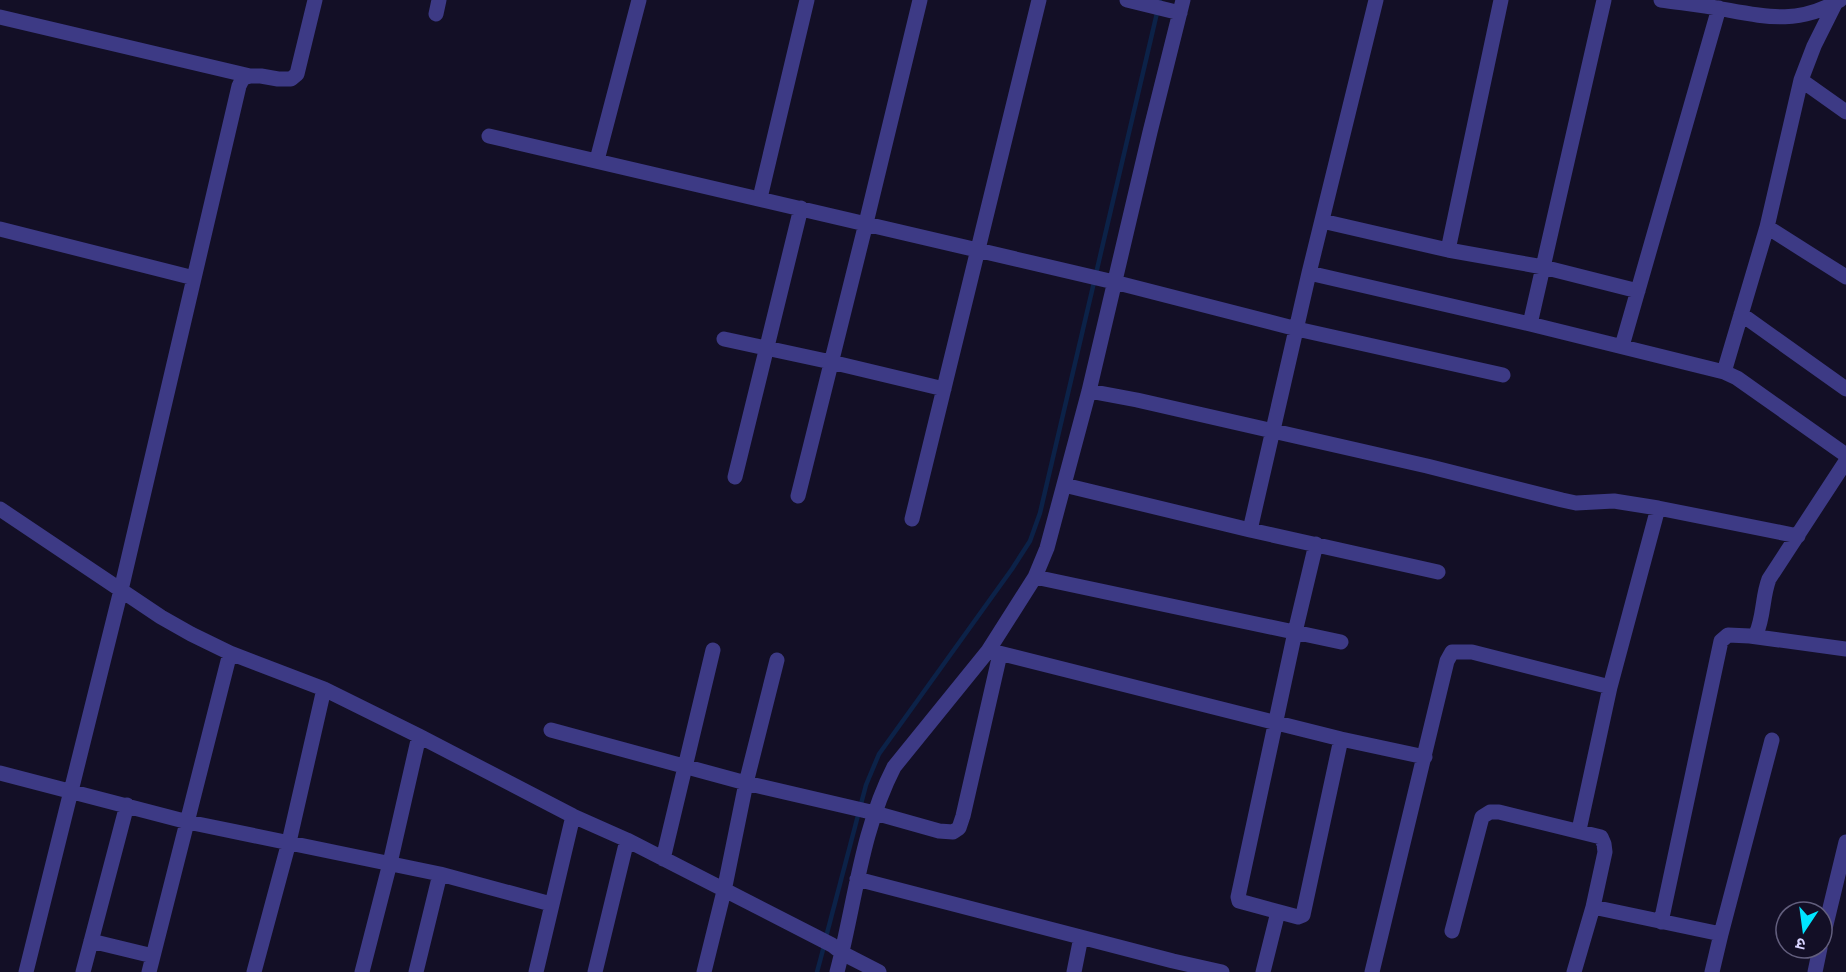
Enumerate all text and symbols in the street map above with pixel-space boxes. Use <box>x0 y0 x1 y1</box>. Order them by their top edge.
north arrow <box>1774 900 1834 960</box>
text: उ <box>1793 934 1807 954</box>

